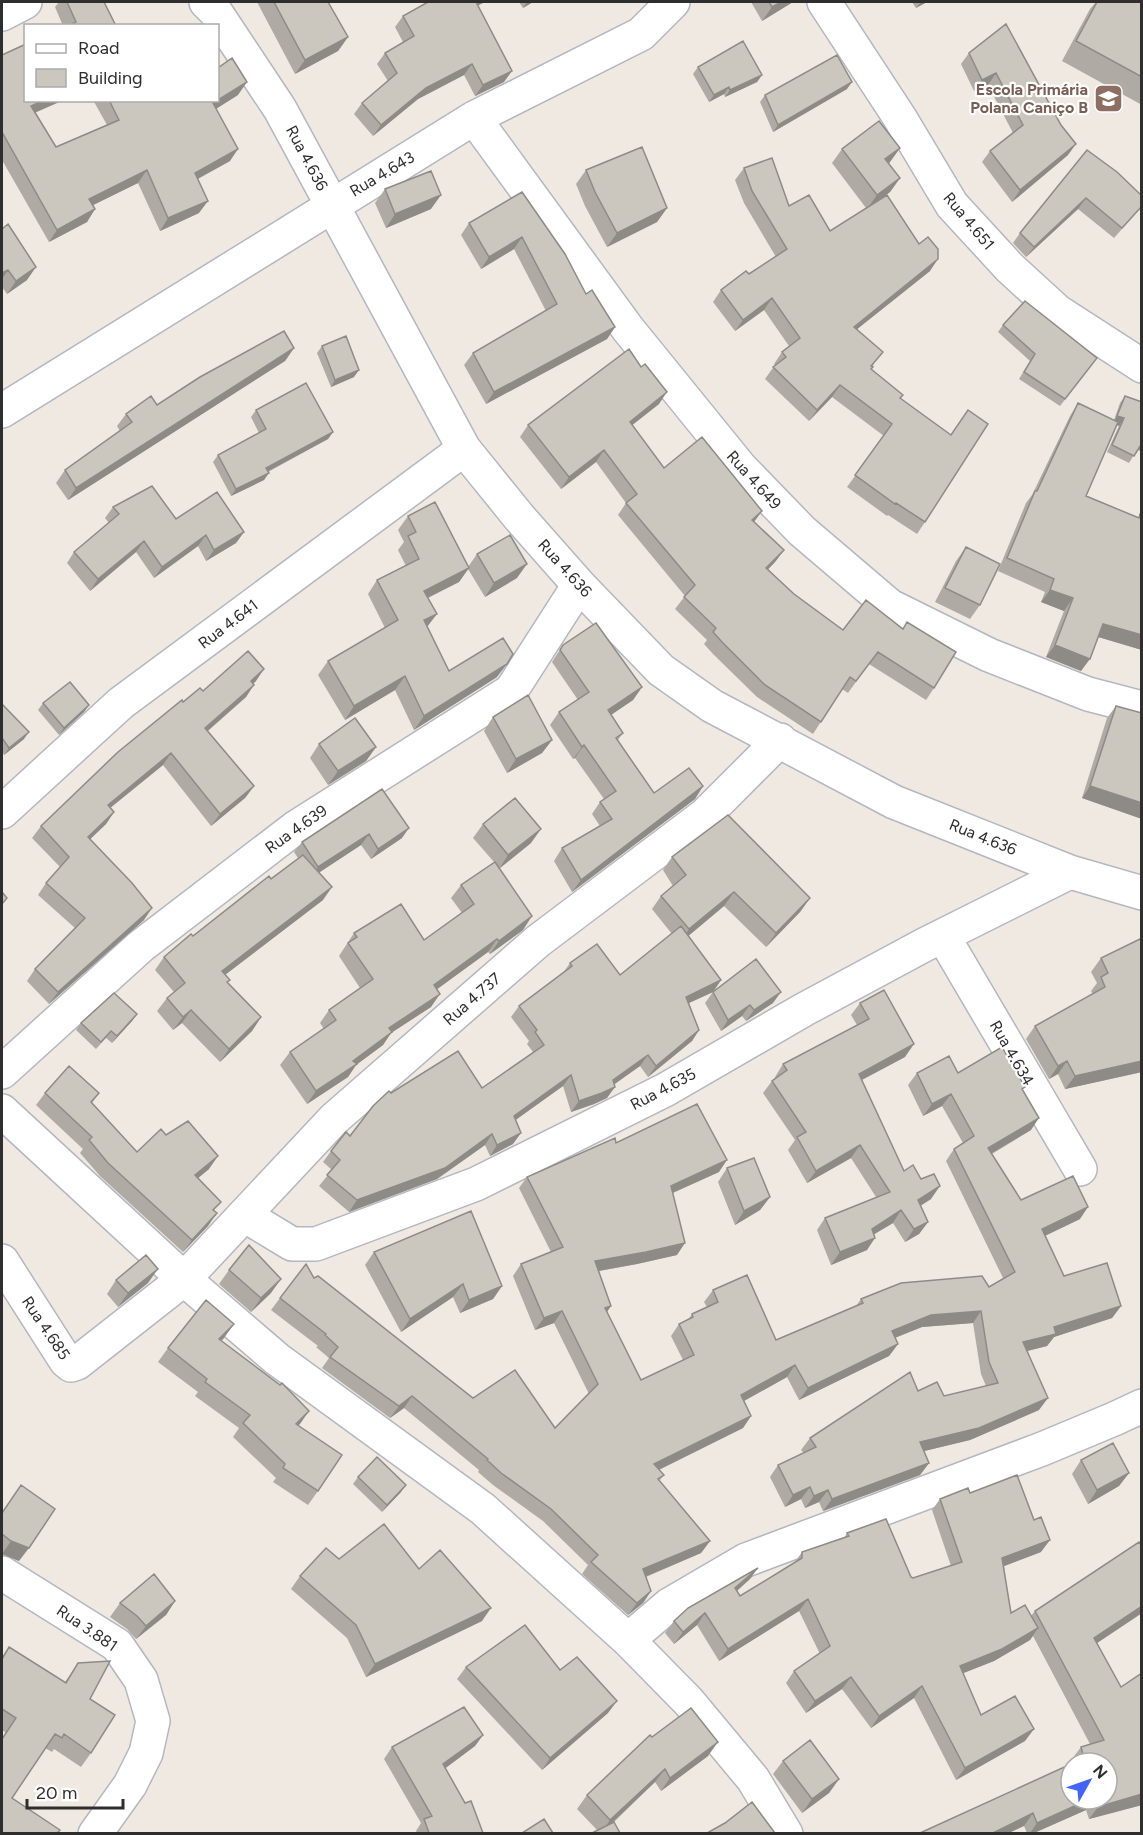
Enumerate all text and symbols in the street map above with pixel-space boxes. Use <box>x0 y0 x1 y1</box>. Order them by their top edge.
legend <box>24 24 219 102</box>
text: Road <box>78 37 119 59</box>
text: Building <box>78 67 143 89</box>
place label: Escola Primária Polana Caniço B <box>970 80 1088 117</box>
school or university icon: Escola Primária Polana Caniço B <box>1093 82 1125 114</box>
street label: Rua 4.636 <box>282 122 332 194</box>
street label: Rua 4.643 <box>346 147 418 201</box>
street label: Rua 4.651 <box>939 188 999 254</box>
street label: Rua 4.649 <box>723 447 785 513</box>
street label: Rua 4.636 <box>534 535 596 601</box>
street label: Rua 4.641 <box>194 595 262 653</box>
street label: Rua 4.639 <box>261 801 331 857</box>
street label: Rua 4.636 <box>946 815 1020 859</box>
street label: Rua 4.737 <box>439 969 505 1029</box>
street label: Rua 4.634 <box>986 1017 1038 1089</box>
street label: Rua 4.635 <box>627 1064 699 1114</box>
street label: Rua 4.685 <box>18 1293 74 1363</box>
street label: Rua 3.881 <box>53 1601 121 1655</box>
north arrow <box>1059 1751 1119 1811</box>
text: N <box>1089 1761 1111 1783</box>
scale bar <box>27 1772 123 1810</box>
text: 20 m <box>36 1782 77 1804</box>

